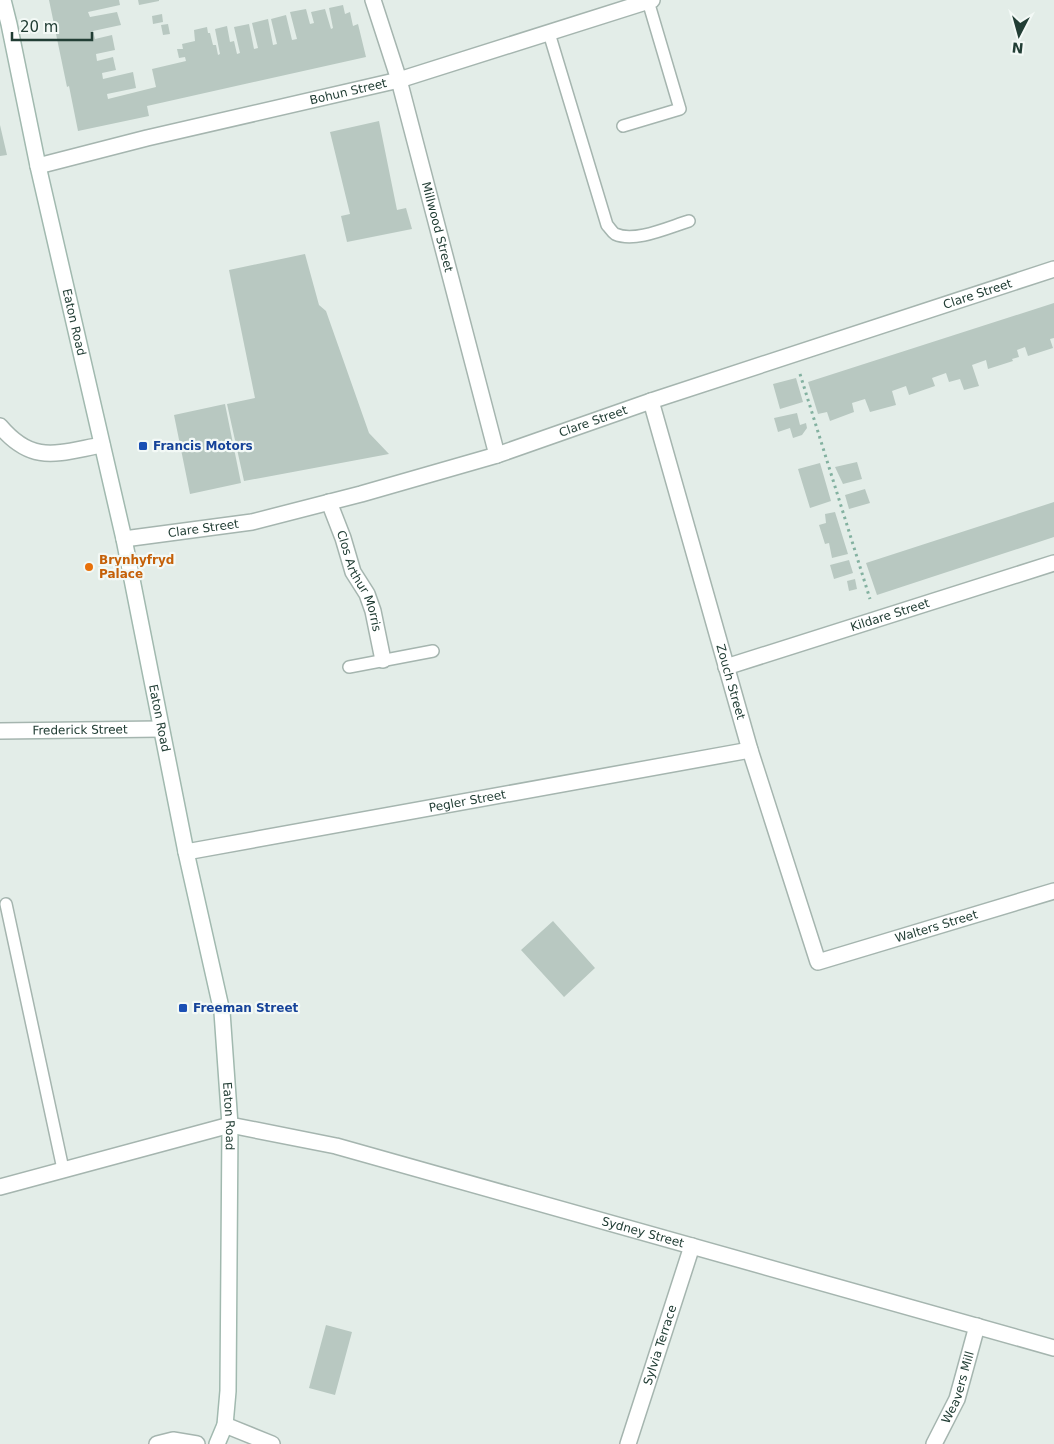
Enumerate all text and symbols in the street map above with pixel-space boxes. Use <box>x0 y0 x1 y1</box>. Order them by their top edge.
scale bar <box>12 10 92 42</box>
north arrow <box>994 10 1044 60</box>
text: 20 m <box>20 18 58 36</box>
text: N <box>1011 39 1024 56</box>
street label: Bohun Street <box>308 76 388 107</box>
street label: Millwood Street <box>419 180 456 274</box>
street label: Clare Street <box>941 276 1014 312</box>
street label: Eaton Road <box>59 287 89 357</box>
street label: Clare Street <box>557 403 629 440</box>
place label: Francis Motors <box>153 439 253 453</box>
marker: Francis Motors <box>137 440 149 452</box>
street label: Clare Street <box>167 517 240 540</box>
street label: Clos Arthur Morris <box>334 528 384 633</box>
place label: Brynhyfryd Palace <box>99 553 174 581</box>
marker: Brynhyfryd Palace <box>83 561 95 573</box>
street label: Kildare Street <box>849 596 931 634</box>
street label: Zouch Street <box>713 643 748 721</box>
street label: Eaton Road <box>146 683 173 753</box>
street label: Frederick Street <box>32 722 128 738</box>
street label: Pegler Street <box>428 787 507 815</box>
street label: Walters Street <box>893 907 980 945</box>
place label: Freeman Street <box>193 1001 299 1015</box>
marker: Freeman Street <box>177 1002 189 1014</box>
street label: Eaton Road <box>220 1081 237 1151</box>
street label: Sydney Street <box>600 1214 686 1251</box>
street label: Sylvia Terrace <box>640 1303 679 1387</box>
street label: Weavers Mill <box>939 1350 977 1426</box>

